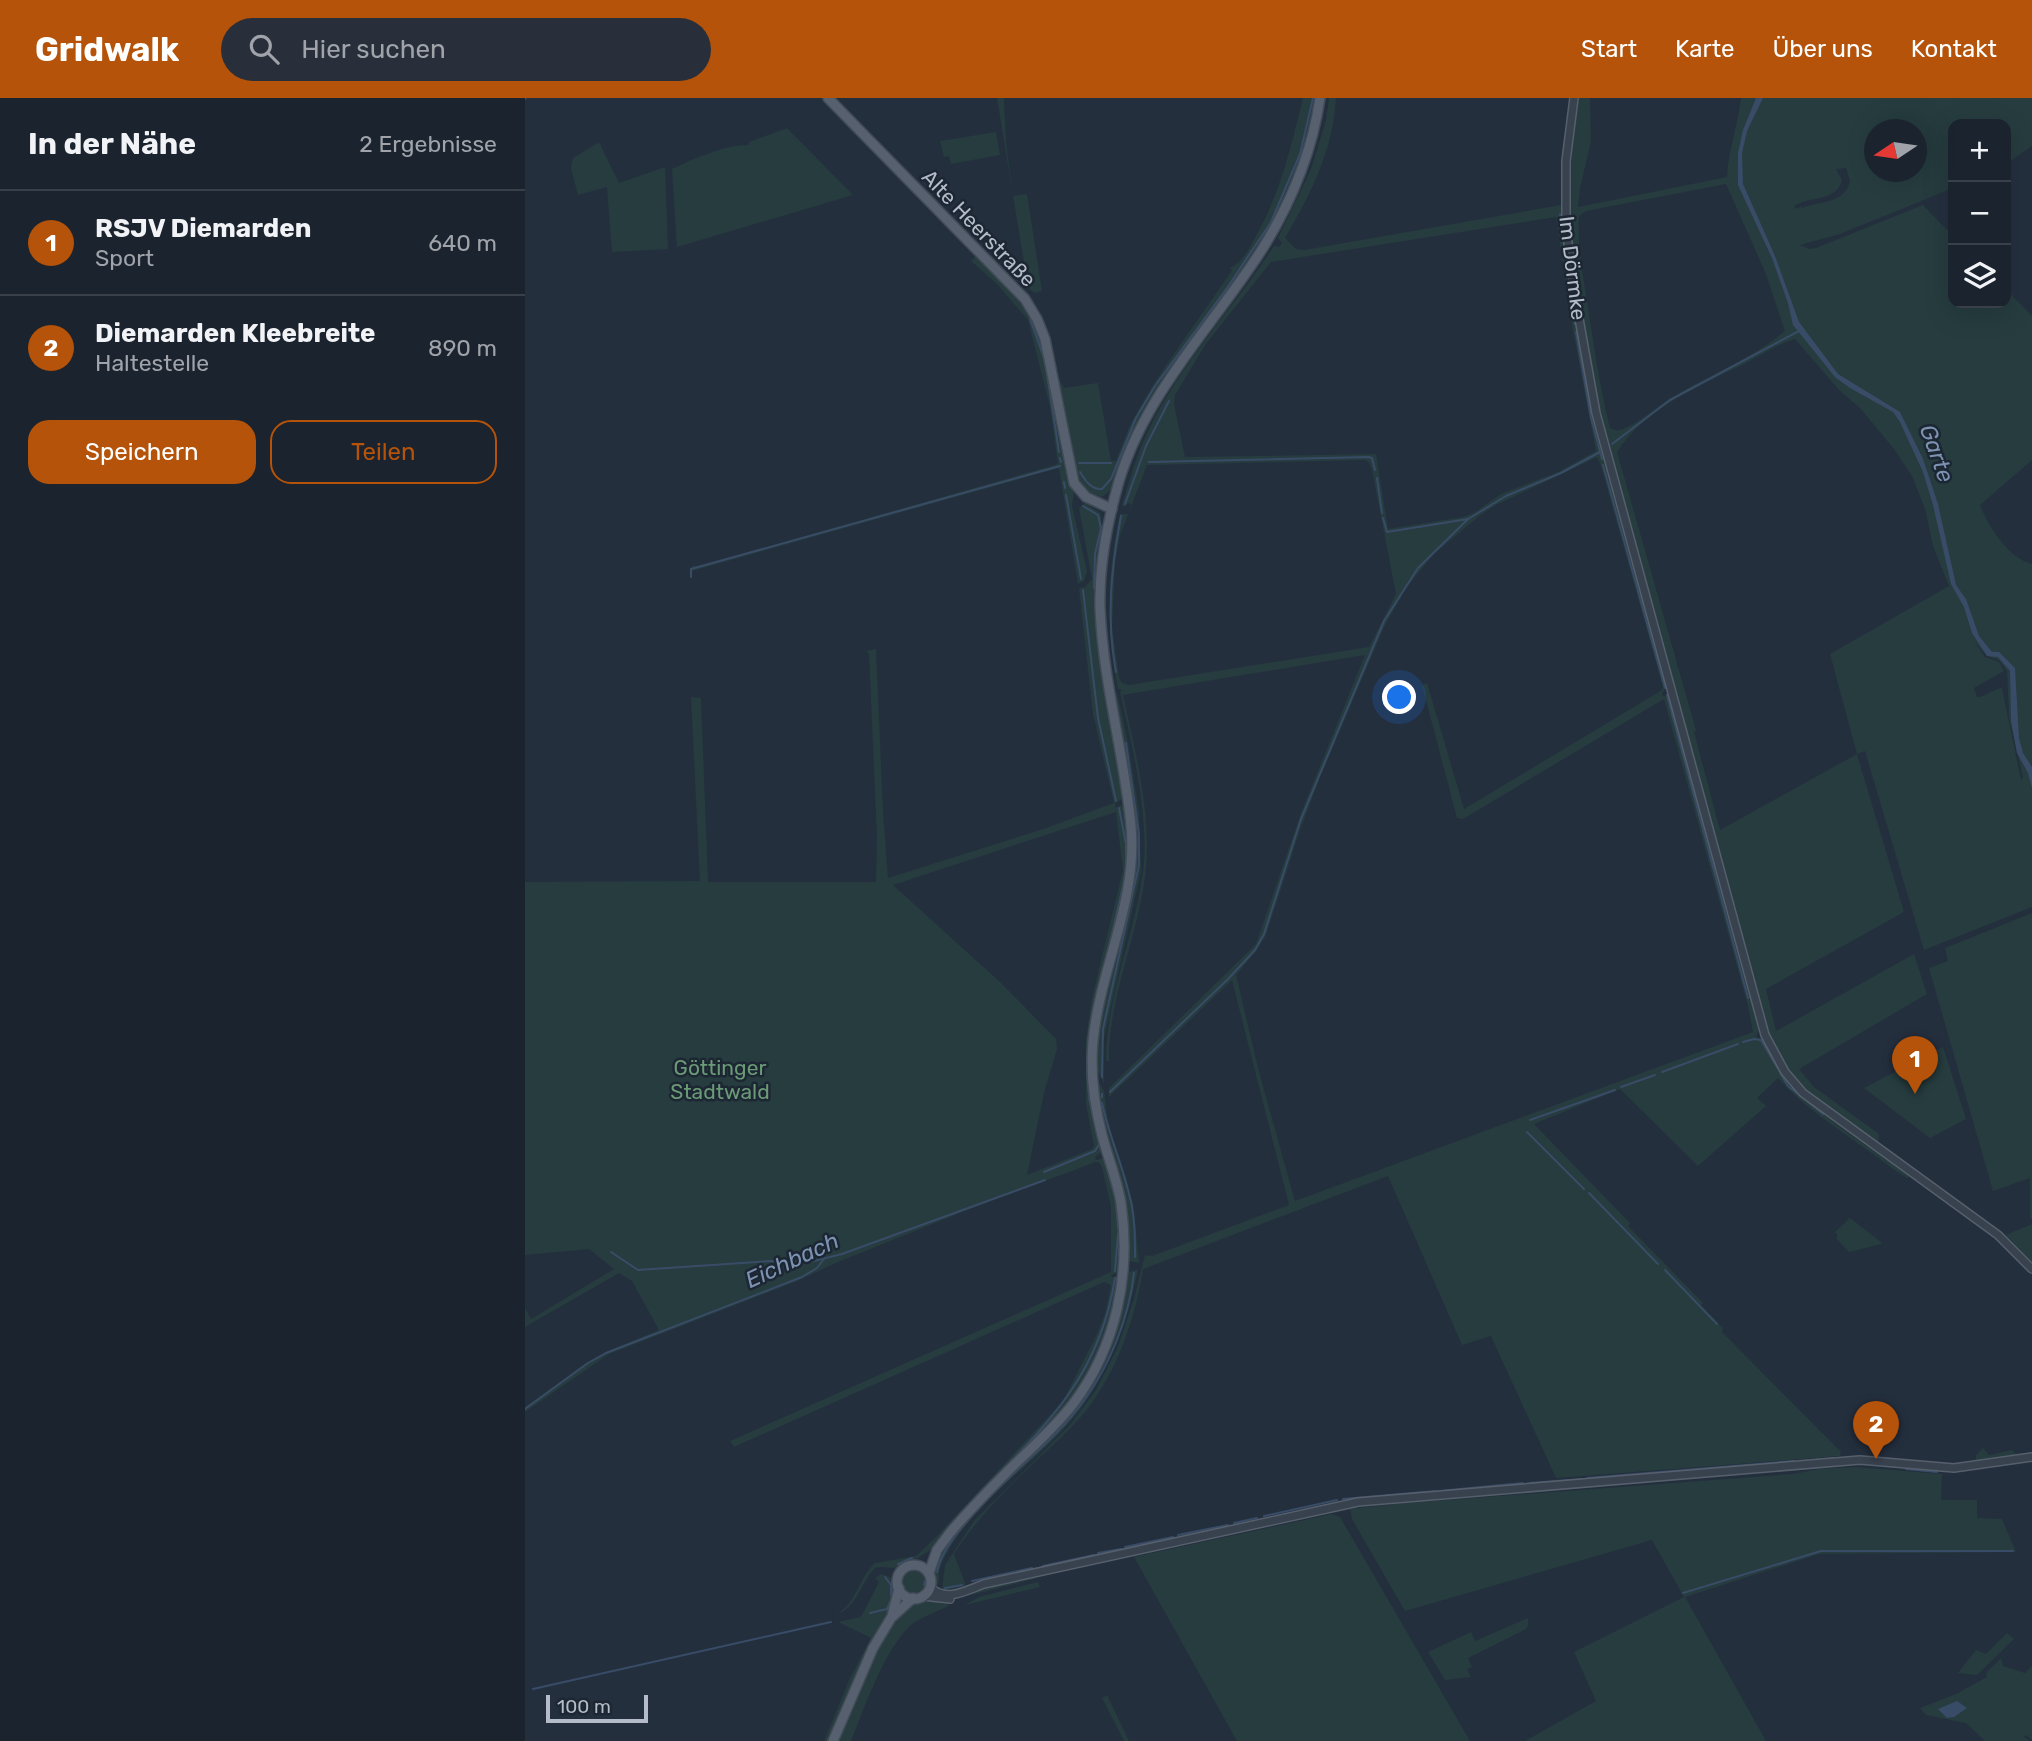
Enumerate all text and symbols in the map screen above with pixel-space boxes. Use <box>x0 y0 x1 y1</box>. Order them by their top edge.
search box <box>221 18 711 81</box>
text: Gridwalk <box>35 30 179 69</box>
icon: search <box>245 30 283 68</box>
text: Hier suchen <box>301 34 446 65</box>
text: Start <box>1581 35 1637 63</box>
text: Karte <box>1675 35 1735 63</box>
text: Über uns <box>1773 35 1873 63</box>
text: Kontakt <box>1911 35 1997 63</box>
north arrow <box>1864 119 1927 182</box>
map controls <box>1948 119 2011 308</box>
button: + <box>1948 119 2011 182</box>
text: In der Nähe <box>28 126 196 162</box>
text: 2 Ergebnisse <box>359 130 497 158</box>
street label: Alte Heerstraße <box>917 164 1041 292</box>
button: − <box>1948 182 2011 245</box>
text: RSJV Diemarden <box>95 213 311 244</box>
street label: Im Dörmke <box>1554 214 1592 322</box>
text: 1 <box>45 229 57 257</box>
text: 640 m <box>428 229 497 257</box>
text: Sport <box>95 244 154 272</box>
button: layers <box>1948 245 2011 308</box>
text: Diemarden Kleebreite <box>95 318 376 349</box>
text: 2 <box>44 334 58 362</box>
text: 890 m <box>428 334 497 362</box>
text: Haltestelle <box>95 349 209 377</box>
button: Speichern <box>28 420 256 484</box>
button: Teilen <box>270 420 497 484</box>
water label: Garte <box>1914 420 1960 486</box>
your location <box>1382 680 1416 714</box>
pin: 1 <box>1892 1036 1938 1094</box>
park label: Göttinger Stadtwald <box>670 1055 770 1104</box>
water label: Eichbach <box>741 1226 843 1294</box>
pin: 2 <box>1853 1401 1899 1459</box>
scale bar <box>546 1692 647 1724</box>
text: 100 m <box>557 1695 611 1718</box>

